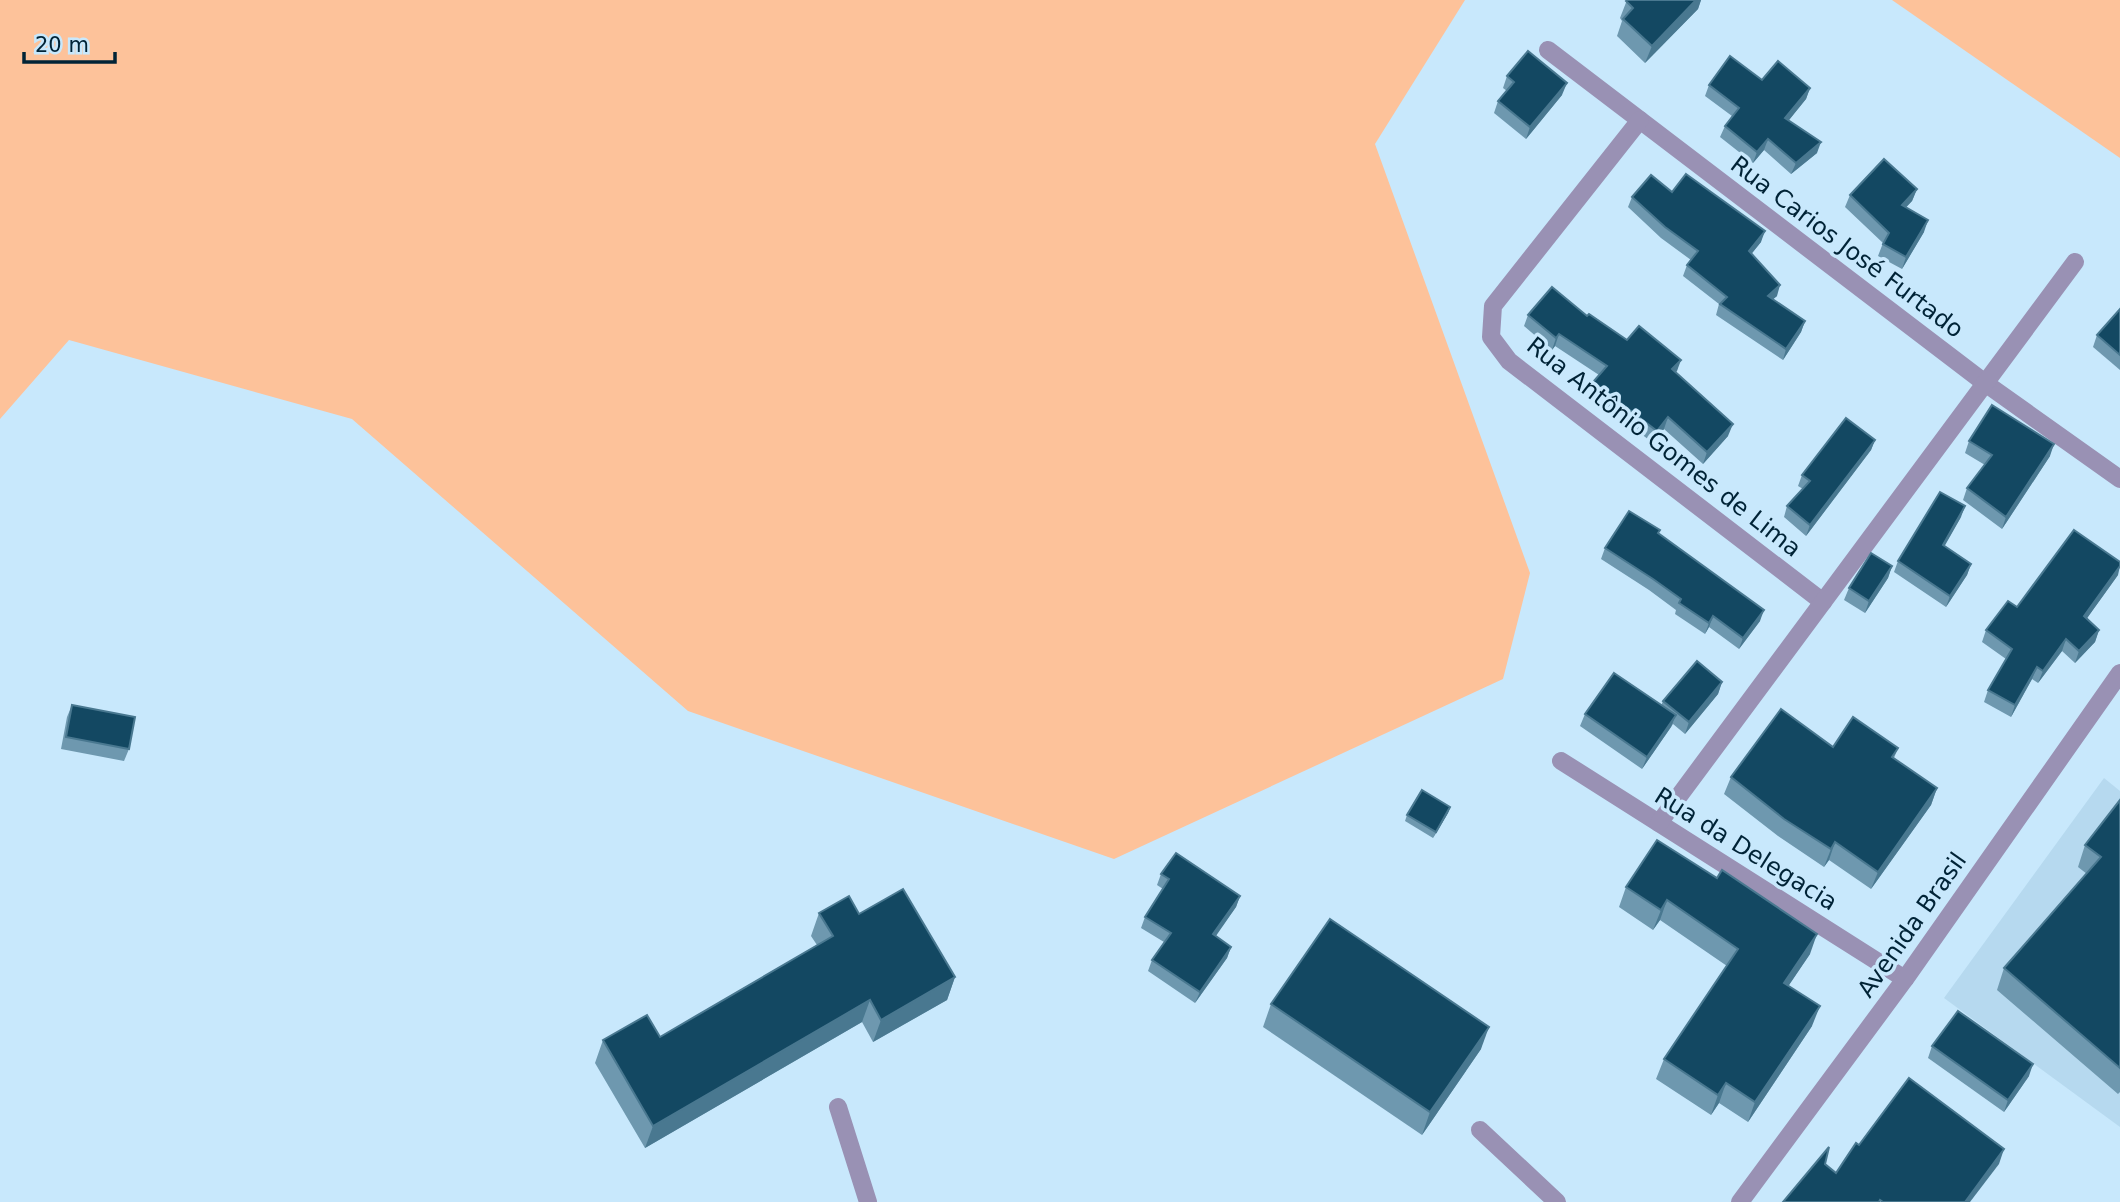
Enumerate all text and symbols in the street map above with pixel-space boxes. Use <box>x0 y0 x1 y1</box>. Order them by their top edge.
scale bar <box>24 21 116 65</box>
text: 20 m <box>35 33 89 57</box>
street label: Rua Carios José Furtado <box>1725 150 1969 344</box>
street label: Rua Antônio Gomes de Lima <box>1521 331 1807 563</box>
street label: Rua da Delegacia <box>1650 782 1842 916</box>
street label: Avenida Brasil <box>1852 847 1972 1003</box>

